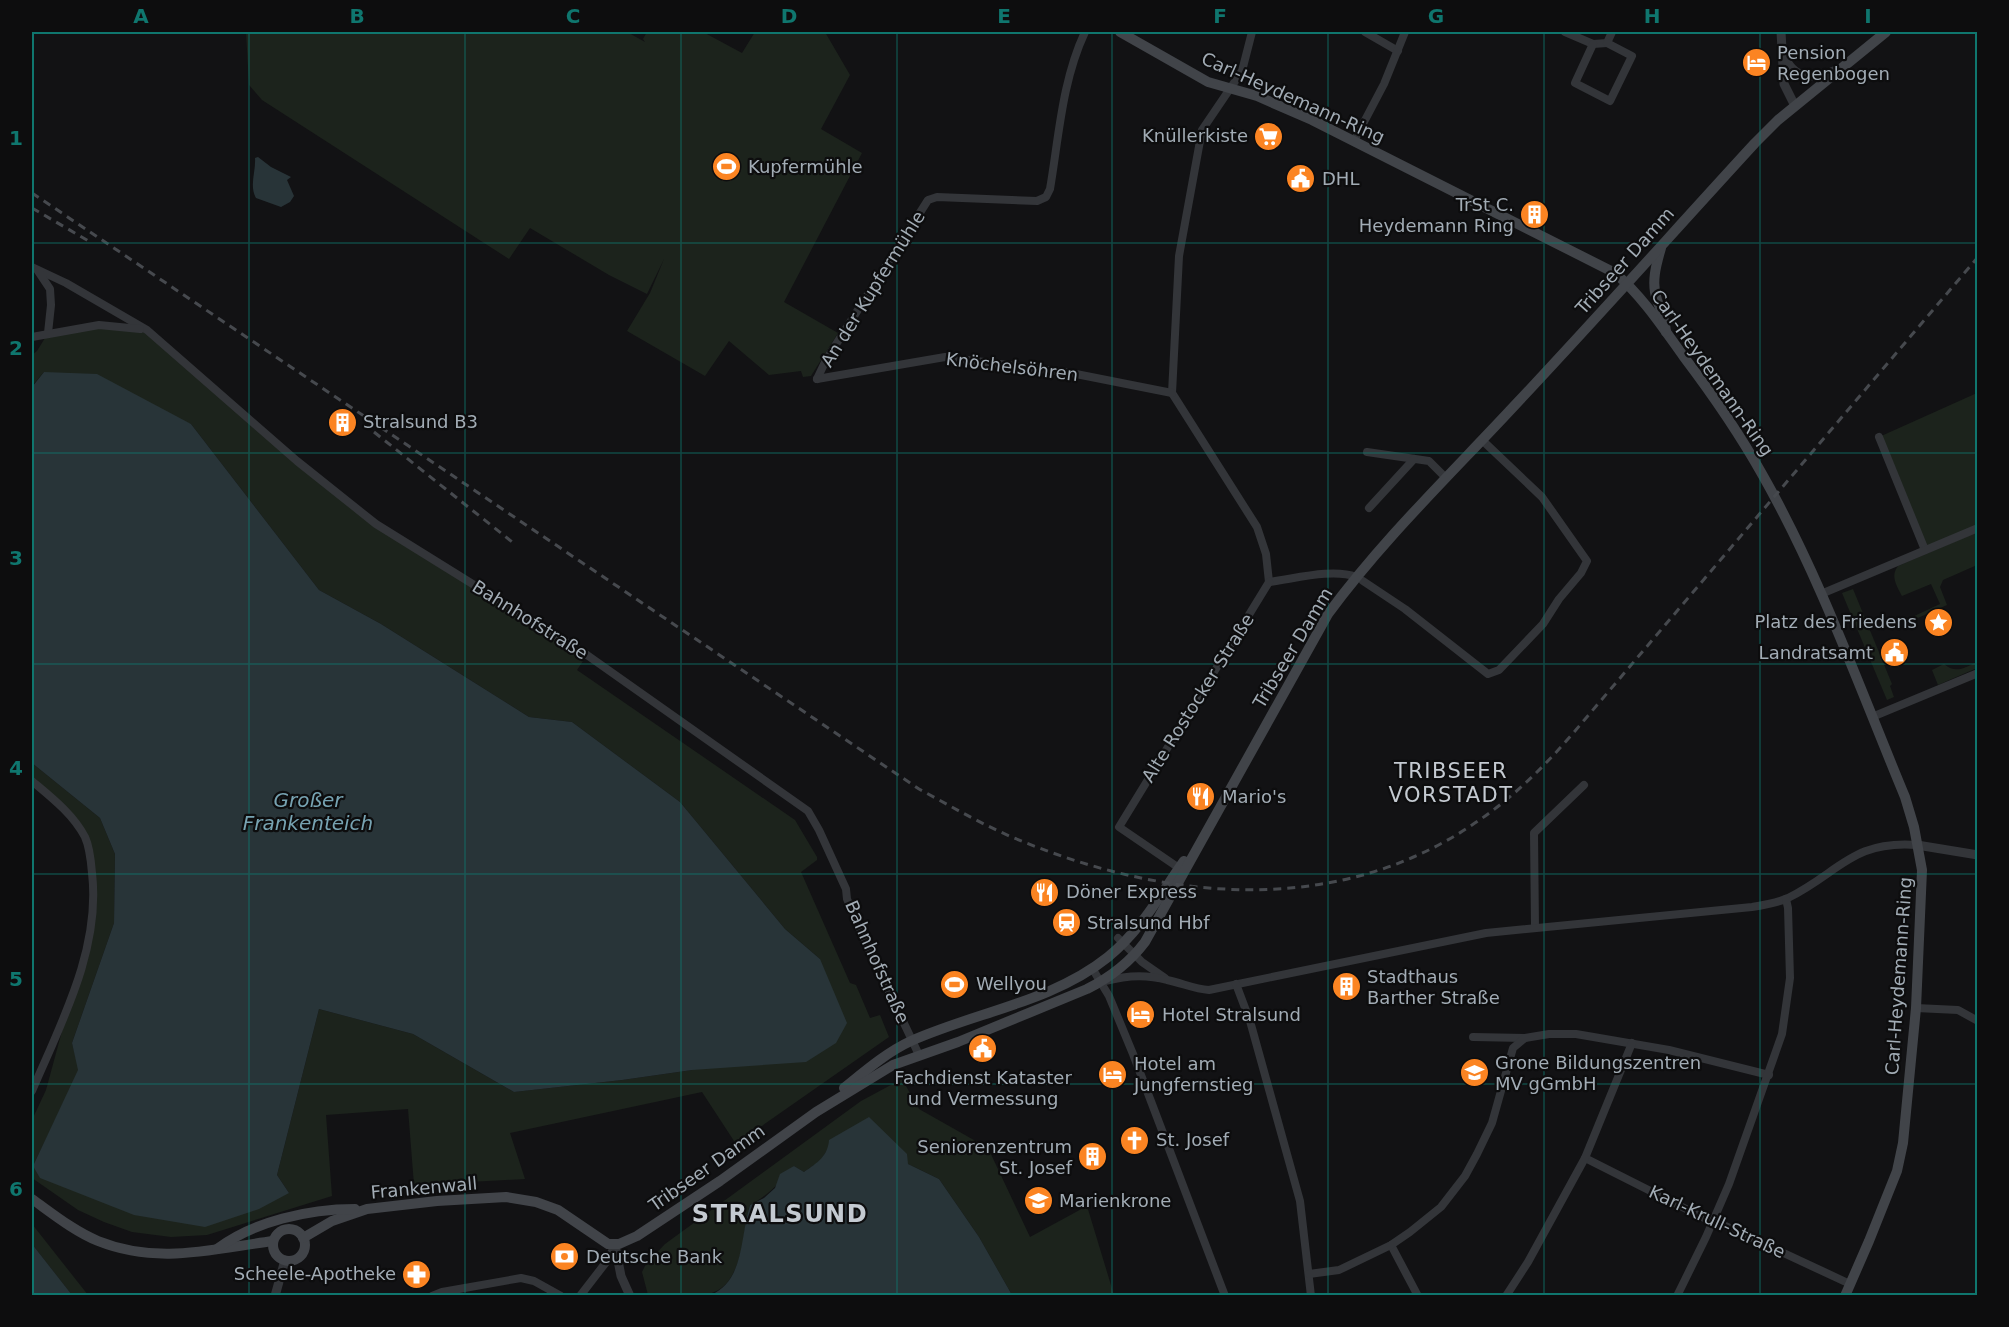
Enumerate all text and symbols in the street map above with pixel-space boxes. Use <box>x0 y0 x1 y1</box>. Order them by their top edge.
text: A <box>133 4 149 28</box>
text: B <box>349 4 365 28</box>
text: C <box>566 4 580 28</box>
text: D <box>781 4 797 28</box>
text: E <box>997 4 1011 28</box>
text: F <box>1213 4 1227 28</box>
text: G <box>1428 4 1444 28</box>
text: H <box>1644 4 1660 28</box>
text: I <box>1864 4 1872 28</box>
place label: Pension Regenbogen <box>1777 42 1890 84</box>
hotel icon: Pension Regenbogen <box>1740 47 1772 79</box>
street label: Carl-Heydemann-Ring <box>1198 48 1388 148</box>
supermarket icon: Knüllerkiste <box>1253 120 1285 152</box>
place label: Knüllerkiste <box>1142 125 1248 146</box>
text: 1 <box>9 126 23 150</box>
sports icon: Kupfermühle <box>711 151 743 183</box>
place label: Kupfermühle <box>748 156 863 177</box>
public building icon: DHL <box>1285 163 1317 195</box>
place label: DHL <box>1322 168 1359 189</box>
place label: TrSt C. Heydemann Ring <box>1359 194 1514 236</box>
building icon: TrSt C. Heydemann Ring <box>1519 199 1551 231</box>
street label: Tribseer Damm <box>1570 203 1678 319</box>
street label: An der Kupfermühle <box>816 207 929 371</box>
street label: Carl-Heydemann-Ring <box>1647 285 1778 460</box>
text: 2 <box>9 336 23 360</box>
street label: Knöchelsöhren <box>945 348 1079 385</box>
building icon: Stralsund B3 <box>326 406 358 438</box>
place label: Stralsund B3 <box>363 411 478 432</box>
text: 3 <box>9 546 23 570</box>
street label: Bahnhofstraße <box>469 576 592 664</box>
street label: Tribseer Damm <box>1248 584 1337 713</box>
place icon: Platz des Friedens <box>1922 606 1954 638</box>
street label: Alte Rostocker Straße <box>1137 610 1258 786</box>
place label: Platz des Friedens <box>1754 611 1917 632</box>
public building icon: Landratsamt <box>1878 637 1910 669</box>
place label: Landratsamt <box>1759 642 1873 663</box>
text: 4 <box>9 756 23 780</box>
district label: TRIBSEER VORSTADT <box>1388 759 1514 807</box>
restaurant icon: Mario's <box>1185 781 1217 813</box>
place label: Mario's <box>1222 786 1286 807</box>
water label: Großer Frankenteich <box>243 788 373 835</box>
restaurant icon: Döner Express <box>1029 876 1061 908</box>
street label: Carl-Heydemann-Ring <box>1881 876 1916 1076</box>
place label: Döner Express <box>1066 881 1197 902</box>
street label: Bahnhofstraße <box>841 897 914 1026</box>
station icon: Stralsund Hbf <box>1050 907 1082 939</box>
place label: Stralsund Hbf <box>1087 912 1210 933</box>
place label: Stadthaus Barther Straße <box>1367 966 1500 1008</box>
text: 5 <box>9 967 23 991</box>
sports icon: Wellyou <box>939 968 971 1000</box>
building icon: Stadthaus Barther Straße <box>1330 971 1362 1003</box>
place label: Wellyou <box>976 973 1047 994</box>
hotel icon: Hotel Stralsund <box>1125 999 1157 1031</box>
place label: Hotel Stralsund <box>1162 1004 1301 1025</box>
public building icon: Fachdienst Kataster und Vermessung <box>967 1033 999 1065</box>
place label: Grone Bildungszentren MV gGmbH <box>1495 1052 1701 1094</box>
place label: Hotel am Jungfernstieg <box>1133 1053 1253 1095</box>
school or university icon: Grone Bildungszentren MV gGmbH <box>1458 1057 1490 1089</box>
hotel icon: Hotel am Jungfernstieg <box>1097 1058 1129 1090</box>
place label: Fachdienst Kataster und Vermessung <box>894 1067 1072 1109</box>
street label: Tribseer Damm <box>644 1120 769 1216</box>
church icon: St. Josef <box>1119 1124 1151 1156</box>
place label: St. Josef <box>1156 1129 1230 1150</box>
place label: Seniorenzentrum St. Josef <box>917 1136 1073 1178</box>
building icon: Seniorenzentrum St. Josef <box>1077 1141 1109 1173</box>
street label: Frankenwall <box>370 1172 478 1203</box>
text: 6 <box>9 1177 23 1201</box>
street label: Karl-Krull-Straße <box>1646 1181 1789 1262</box>
school or university icon: Marienkrone <box>1022 1185 1054 1217</box>
place label: Marienkrone <box>1059 1190 1171 1211</box>
district label: STRALSUND <box>692 1200 868 1228</box>
bank icon: Deutsche Bank <box>549 1241 581 1273</box>
place label: Deutsche Bank <box>586 1246 723 1267</box>
pharmacy icon: Scheele-Apotheke <box>401 1258 433 1290</box>
place label: Scheele-Apotheke <box>234 1263 396 1284</box>

